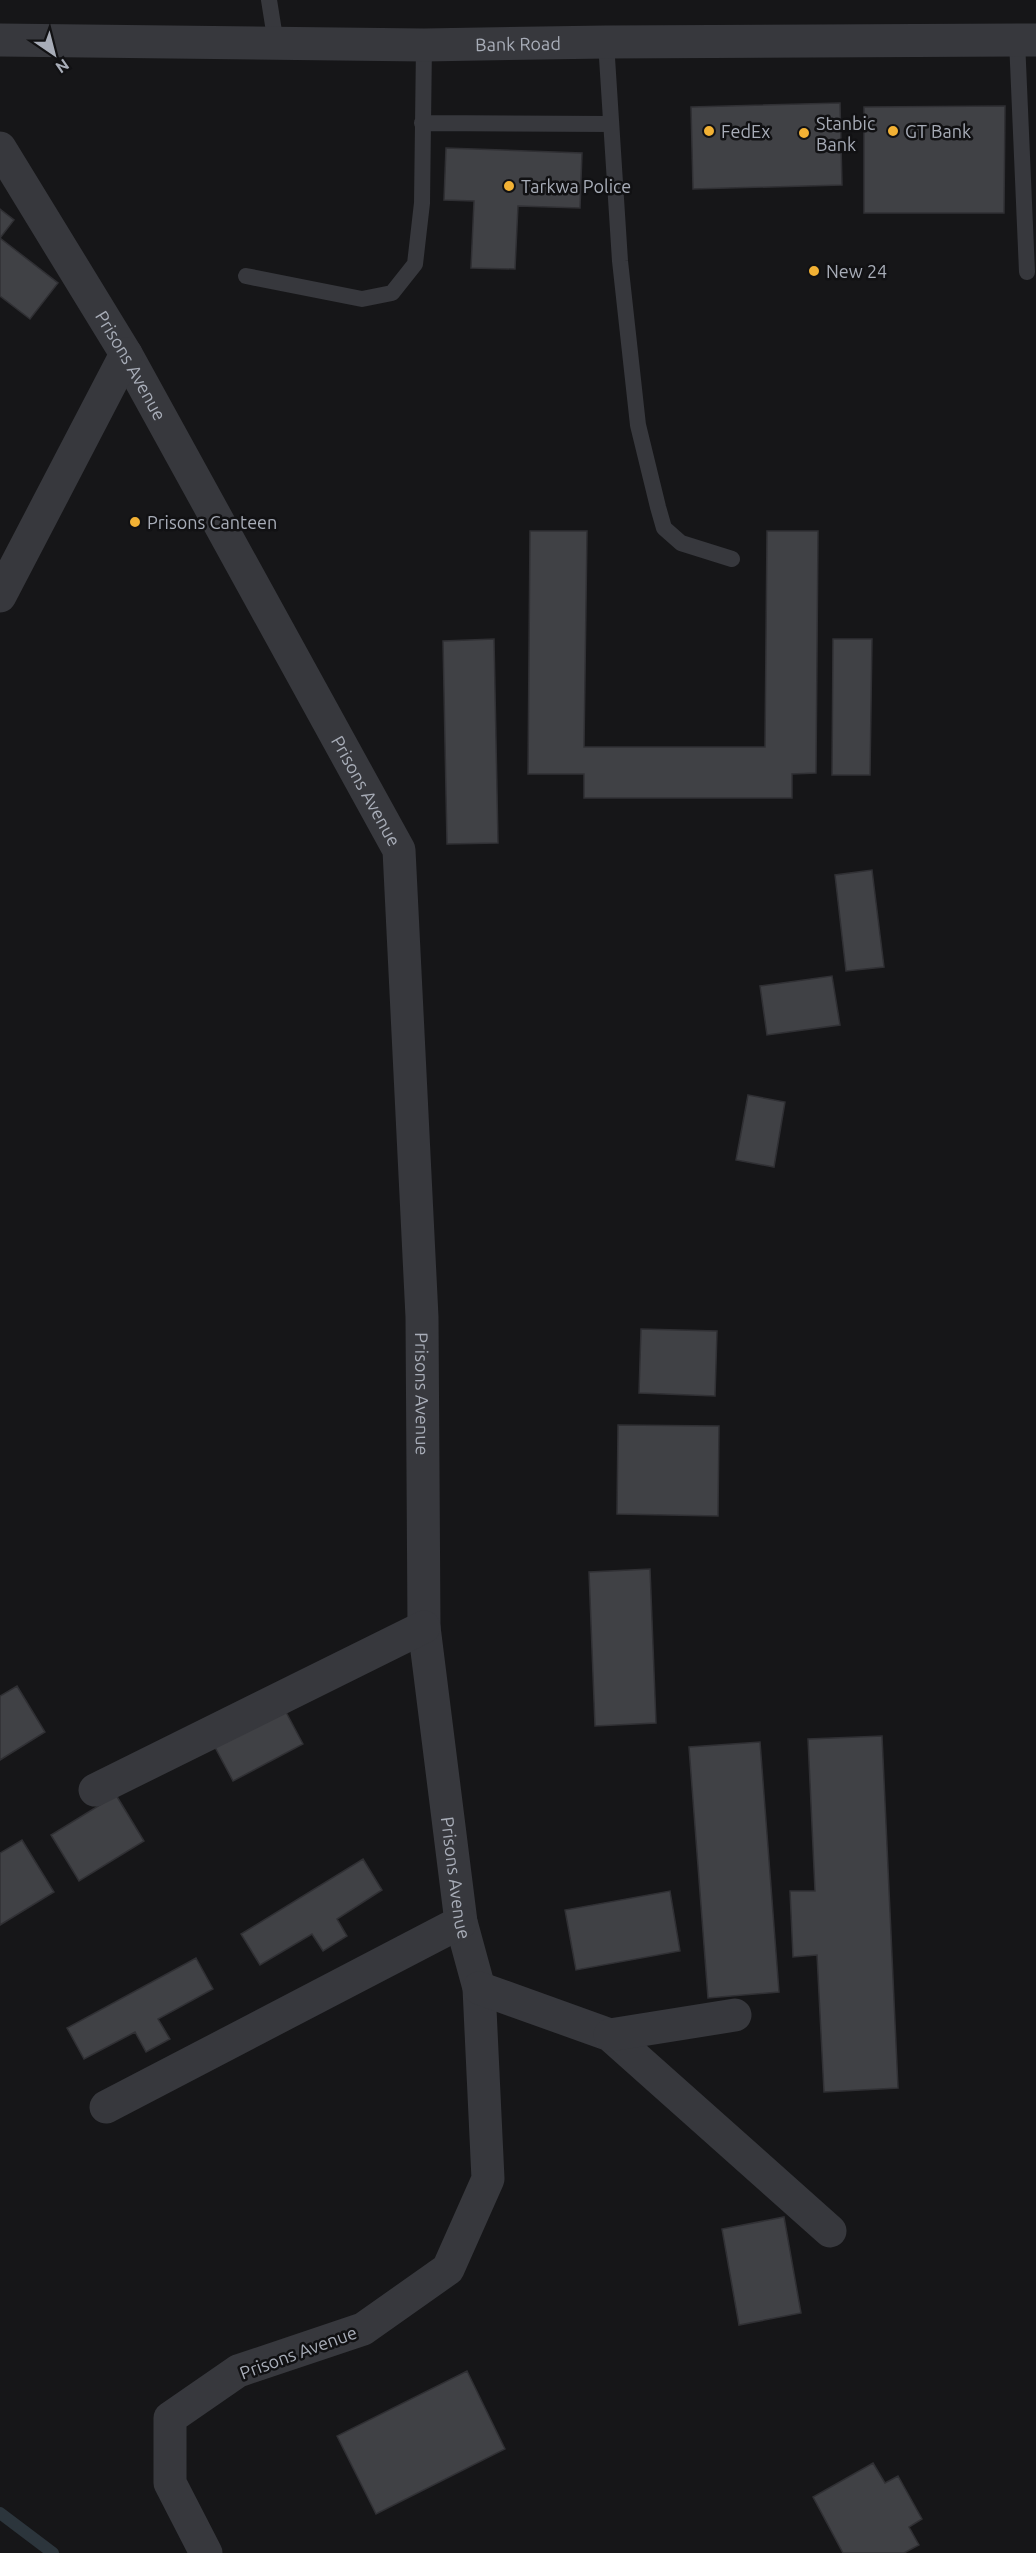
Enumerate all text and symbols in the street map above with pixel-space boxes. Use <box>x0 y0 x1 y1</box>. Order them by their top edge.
north arrow <box>24 24 84 84</box>
street label: Bank Road <box>475 33 561 54</box>
text: N <box>53 55 73 77</box>
place label: Stanbic Bank <box>816 113 875 154</box>
place label: FedEx <box>721 121 770 141</box>
place label: GT Bank <box>905 121 971 141</box>
marker: FedEx <box>702 124 716 138</box>
marker: GT Bank <box>886 124 900 138</box>
marker: Stanbic Bank <box>797 126 811 140</box>
place label: Tarkwa Police <box>521 176 631 196</box>
marker: Tarkwa Police <box>502 179 516 193</box>
place label: New 24 <box>826 261 887 281</box>
marker: New 24 <box>807 264 821 278</box>
street label: Prisons Avenue <box>92 307 170 424</box>
place label: Prisons Canteen <box>147 512 277 532</box>
marker: Prisons Canteen <box>128 515 142 529</box>
street label: Prisons Avenue <box>328 732 405 850</box>
street label: Prisons Avenue <box>412 1332 433 1455</box>
street label: Prisons Avenue <box>438 1815 475 1941</box>
street label: Prisons Avenue <box>237 2322 359 2382</box>

